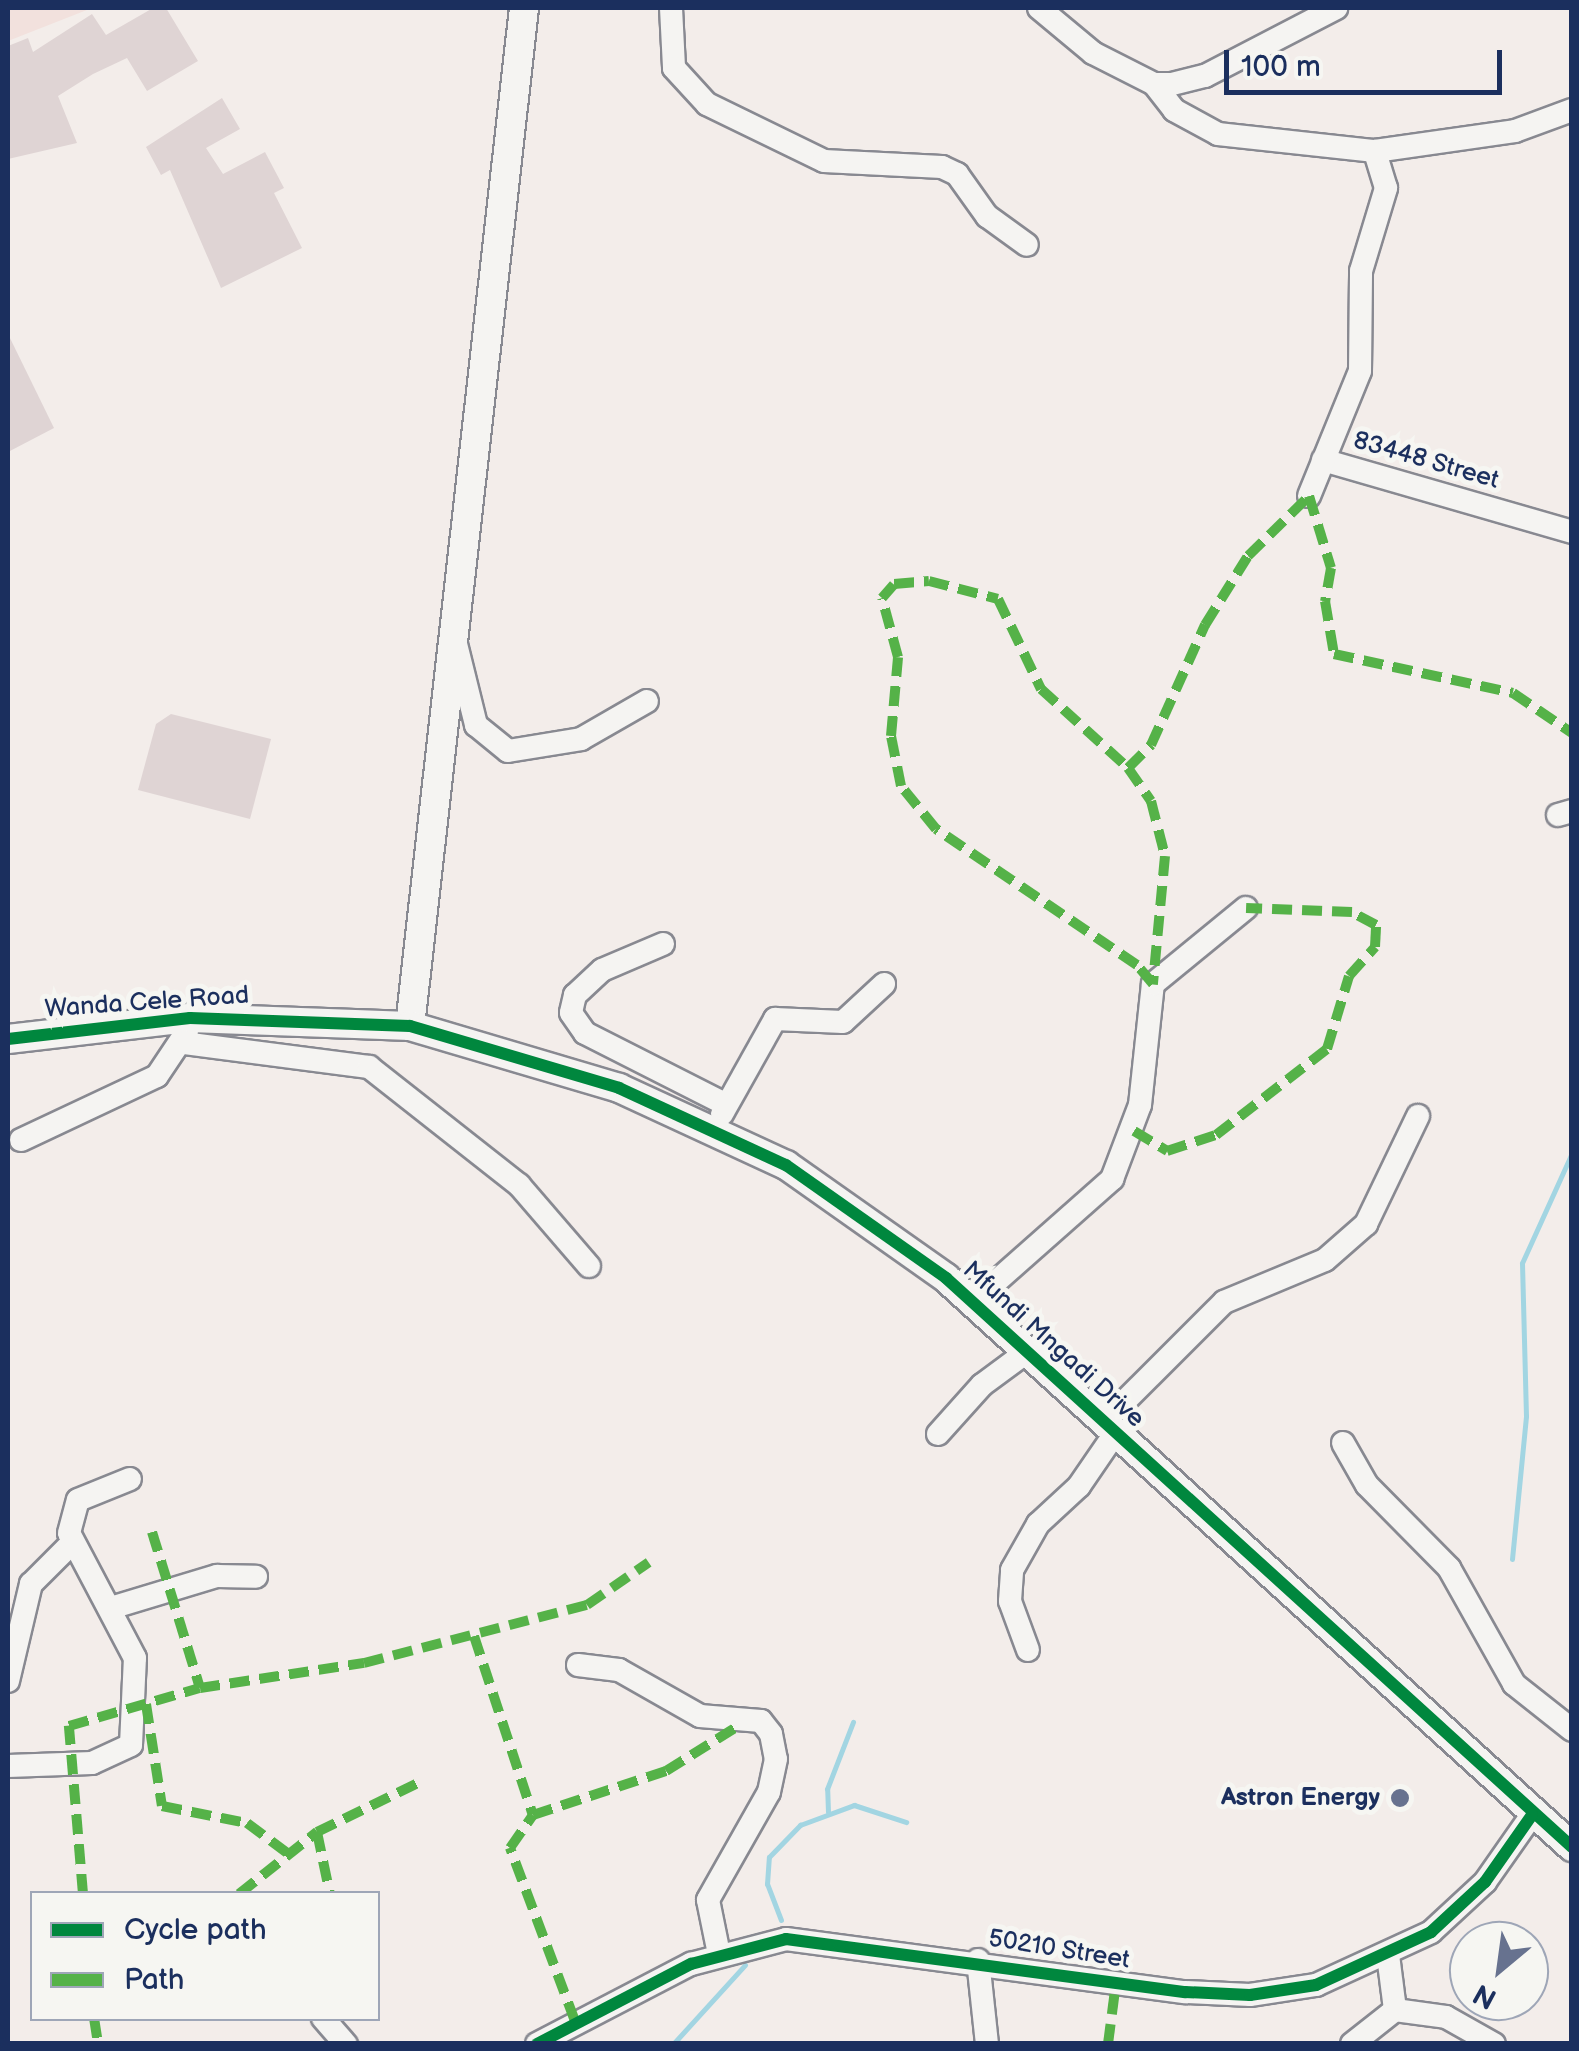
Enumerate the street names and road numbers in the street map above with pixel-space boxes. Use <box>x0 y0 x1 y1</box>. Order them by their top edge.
street label: 83448 Street <box>1350 426 1502 496</box>
street label: Wanda Cele Road <box>44 981 250 1025</box>
street label: Mfundi Mngadi Drive <box>956 1256 1150 1434</box>
street label: 50210 Street <box>986 1924 1132 1976</box>

